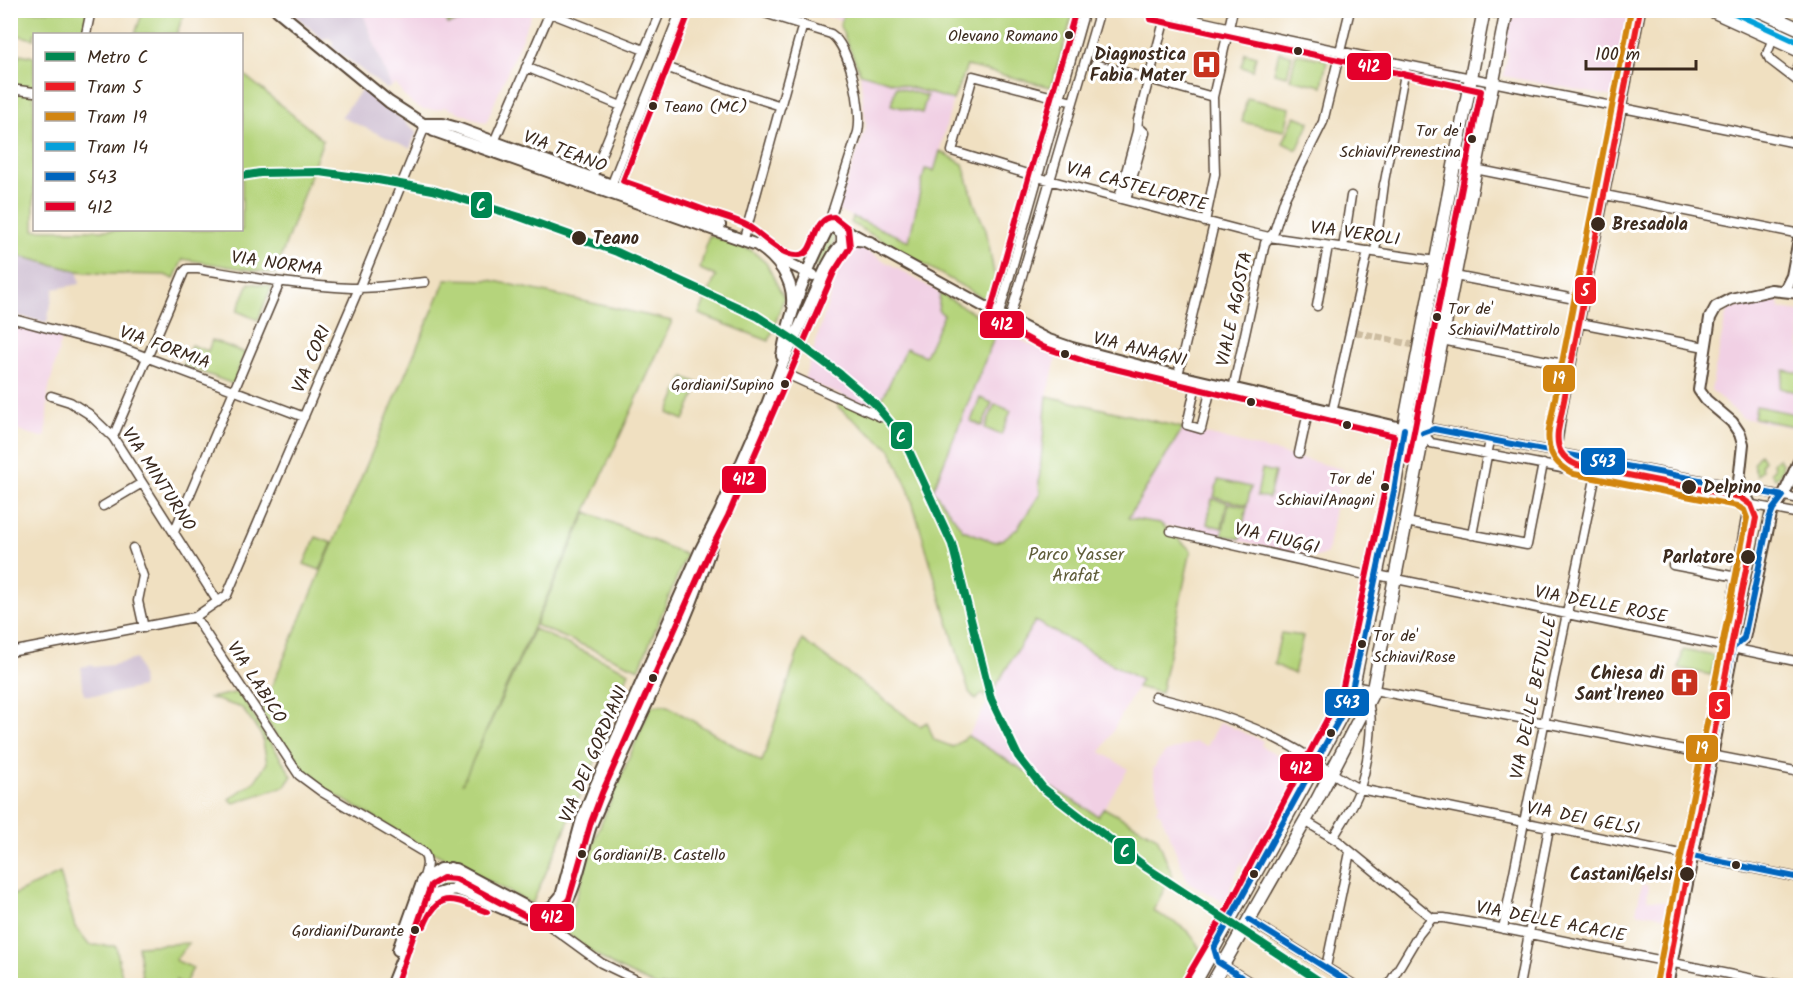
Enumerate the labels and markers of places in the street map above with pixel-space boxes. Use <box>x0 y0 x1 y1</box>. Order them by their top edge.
place label: Olevano Romano <box>948 24 1058 49</box>
marker: Olevano Romano <box>1063 29 1075 41</box>
place label: Diagnostica Fabia Mater <box>1090 41 1187 91</box>
unlabelled marker <box>1292 45 1304 57</box>
hospital icon: Diagnostica Fabia Mater <box>1191 48 1223 80</box>
place label: Teano (MC) <box>664 95 748 120</box>
marker: Teano (MC) <box>647 100 659 112</box>
place label: Tor de' Schiavi/Prenestina <box>1340 119 1462 165</box>
marker: Tor de' Schiavi/Prenestina <box>1466 133 1478 145</box>
place label: Bresadola <box>1612 211 1688 240</box>
marker: Bresadola <box>1589 215 1607 233</box>
place label: Teano <box>593 225 639 254</box>
marker: Teano <box>570 229 588 247</box>
place label: Tor de' Schiavi/Mattirolo <box>1448 297 1560 343</box>
marker: Tor de' Schiavi/Mattirolo <box>1431 311 1443 323</box>
unlabelled marker <box>1059 348 1071 360</box>
place label: Gordiani/Supino <box>671 373 774 398</box>
marker: Gordiani/Supino <box>779 378 791 390</box>
unlabelled marker <box>1245 396 1257 408</box>
unlabelled marker <box>1341 419 1353 431</box>
place label: Tor de' Schiavi/Anagni <box>1277 467 1375 513</box>
place label: Delpino <box>1703 474 1761 503</box>
marker: Delpino <box>1680 478 1698 496</box>
marker: Tor de' Schiavi/Anagni <box>1379 481 1391 493</box>
place label: Parlatore <box>1663 544 1734 573</box>
marker: Parlatore <box>1739 548 1757 566</box>
place label: Tor de' Schiavi/Rose <box>1373 624 1455 670</box>
marker: Tor de' Schiavi/Rose <box>1356 638 1368 650</box>
place label: Chiesa di Sant'Ireneo <box>1575 660 1664 710</box>
church icon: Chiesa di Sant'Ireneo <box>1669 667 1701 699</box>
unlabelled marker <box>647 672 659 684</box>
unlabelled marker <box>1325 727 1337 739</box>
place label: Gordiani/B. Castello <box>593 843 725 868</box>
marker: Gordiani/B. Castello <box>576 848 588 860</box>
unlabelled marker <box>1730 859 1742 871</box>
place label: Castani/Gelsi <box>1570 861 1673 890</box>
marker: Castani/Gelsi <box>1678 865 1696 883</box>
unlabelled marker <box>1248 868 1260 880</box>
place label: Gordiani/Durante <box>292 919 404 944</box>
marker: Gordiani/Durante <box>409 924 421 936</box>

